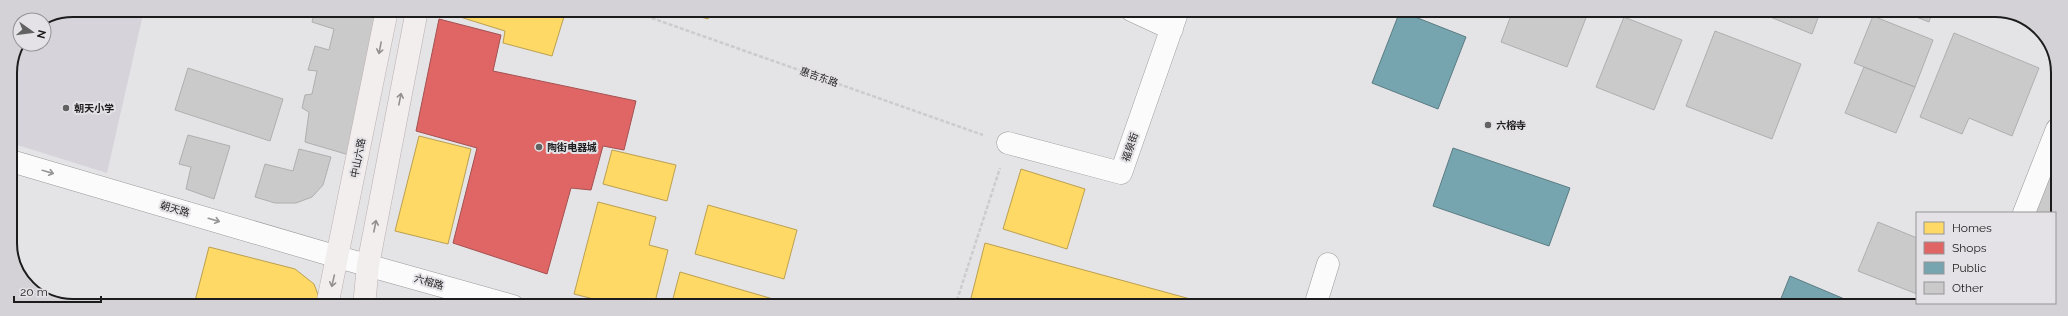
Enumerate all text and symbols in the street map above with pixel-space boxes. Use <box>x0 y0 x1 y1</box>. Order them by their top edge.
north arrow <box>12 12 52 52</box>
text: N <box>34 29 49 40</box>
one-way arrow <box>375 41 383 54</box>
street label: 惠吉东路 <box>798 65 840 89</box>
one-way arrow <box>396 93 404 106</box>
marker: 朝天小学 <box>61 103 71 113</box>
place label: 朝天小学 <box>74 103 114 114</box>
place label: 六榕寺 <box>1496 119 1526 131</box>
marker: 六榕寺 <box>1483 120 1493 130</box>
street label: 福泉街 <box>1120 131 1140 163</box>
street label: 中山六路 <box>349 137 367 179</box>
place label: 陶街电器城 <box>547 141 597 153</box>
marker: 陶街电器城 <box>534 142 544 152</box>
one-way arrow <box>42 169 55 176</box>
street label: 朝天路 <box>159 200 191 218</box>
legend <box>1916 212 2056 304</box>
one-way arrow <box>207 217 220 224</box>
one-way arrow <box>372 220 380 233</box>
text: Homes <box>1952 221 1992 235</box>
text: Shops <box>1952 241 1987 255</box>
text: Public <box>1952 261 1987 275</box>
street label: 六榕路 <box>413 273 445 291</box>
one-way arrow <box>328 275 336 288</box>
scale bar <box>14 278 101 304</box>
text: Other <box>1952 281 1984 295</box>
text: 20 m <box>20 285 48 299</box>

